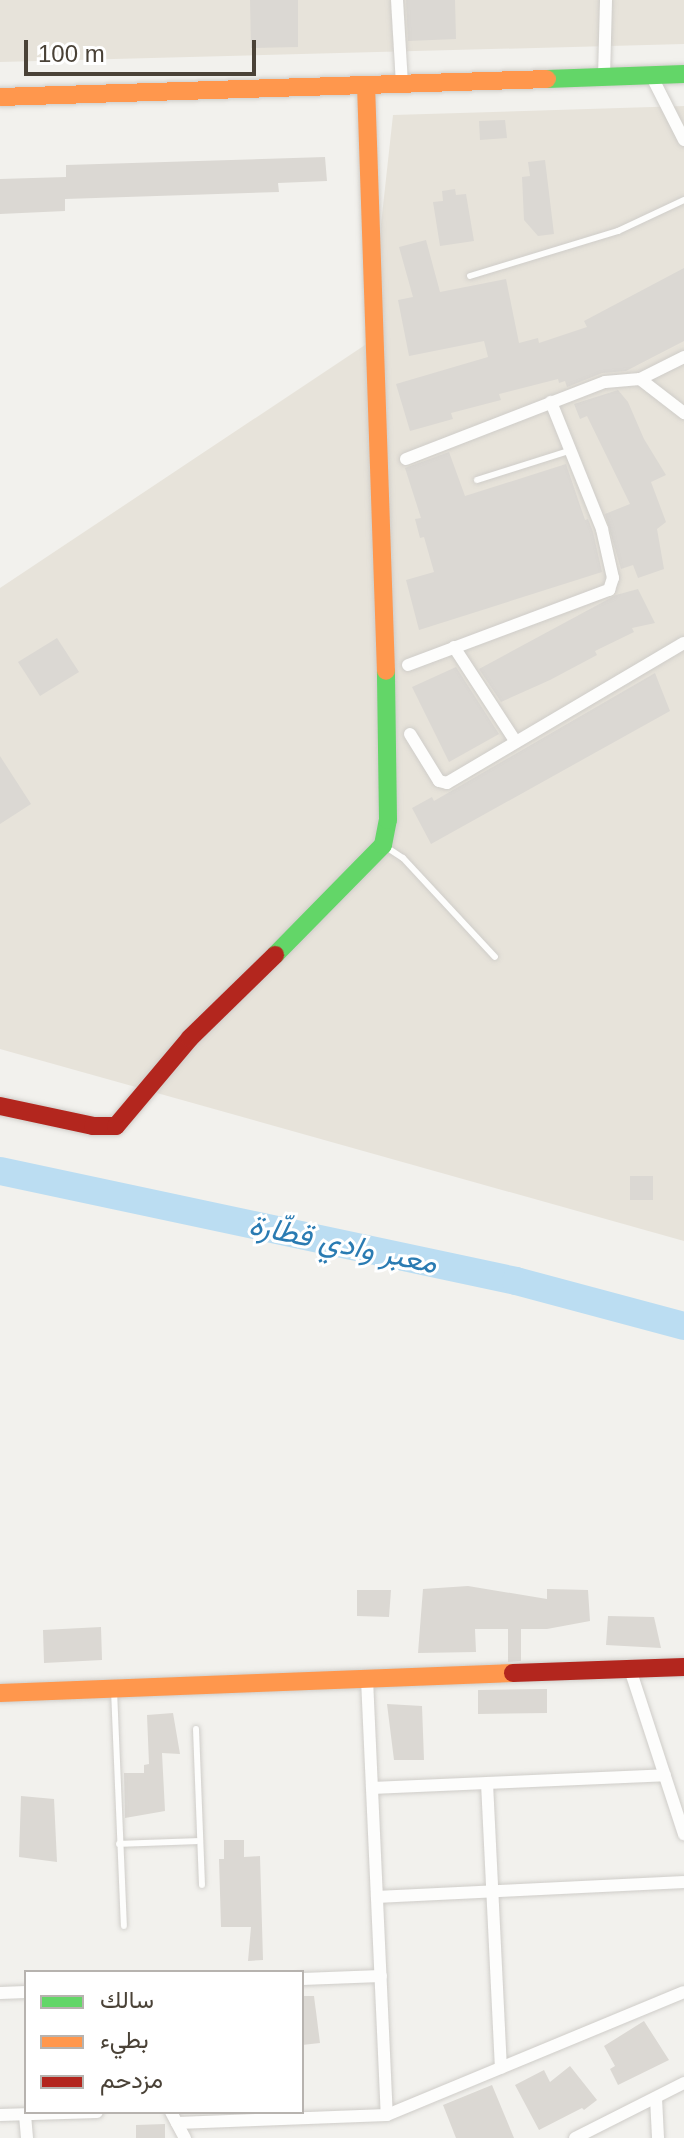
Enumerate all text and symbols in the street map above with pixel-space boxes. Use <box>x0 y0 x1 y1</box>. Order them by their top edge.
scale bar <box>28 24 260 74</box>
text: 100 m <box>38 40 105 67</box>
water label: معبر وادي قطّارة <box>246 1207 440 1281</box>
legend <box>24 1970 304 2114</box>
text: سالك <box>100 1986 154 2013</box>
text: بطيء <box>100 2026 149 2053</box>
text: مزدحم <box>100 2066 163 2093</box>

